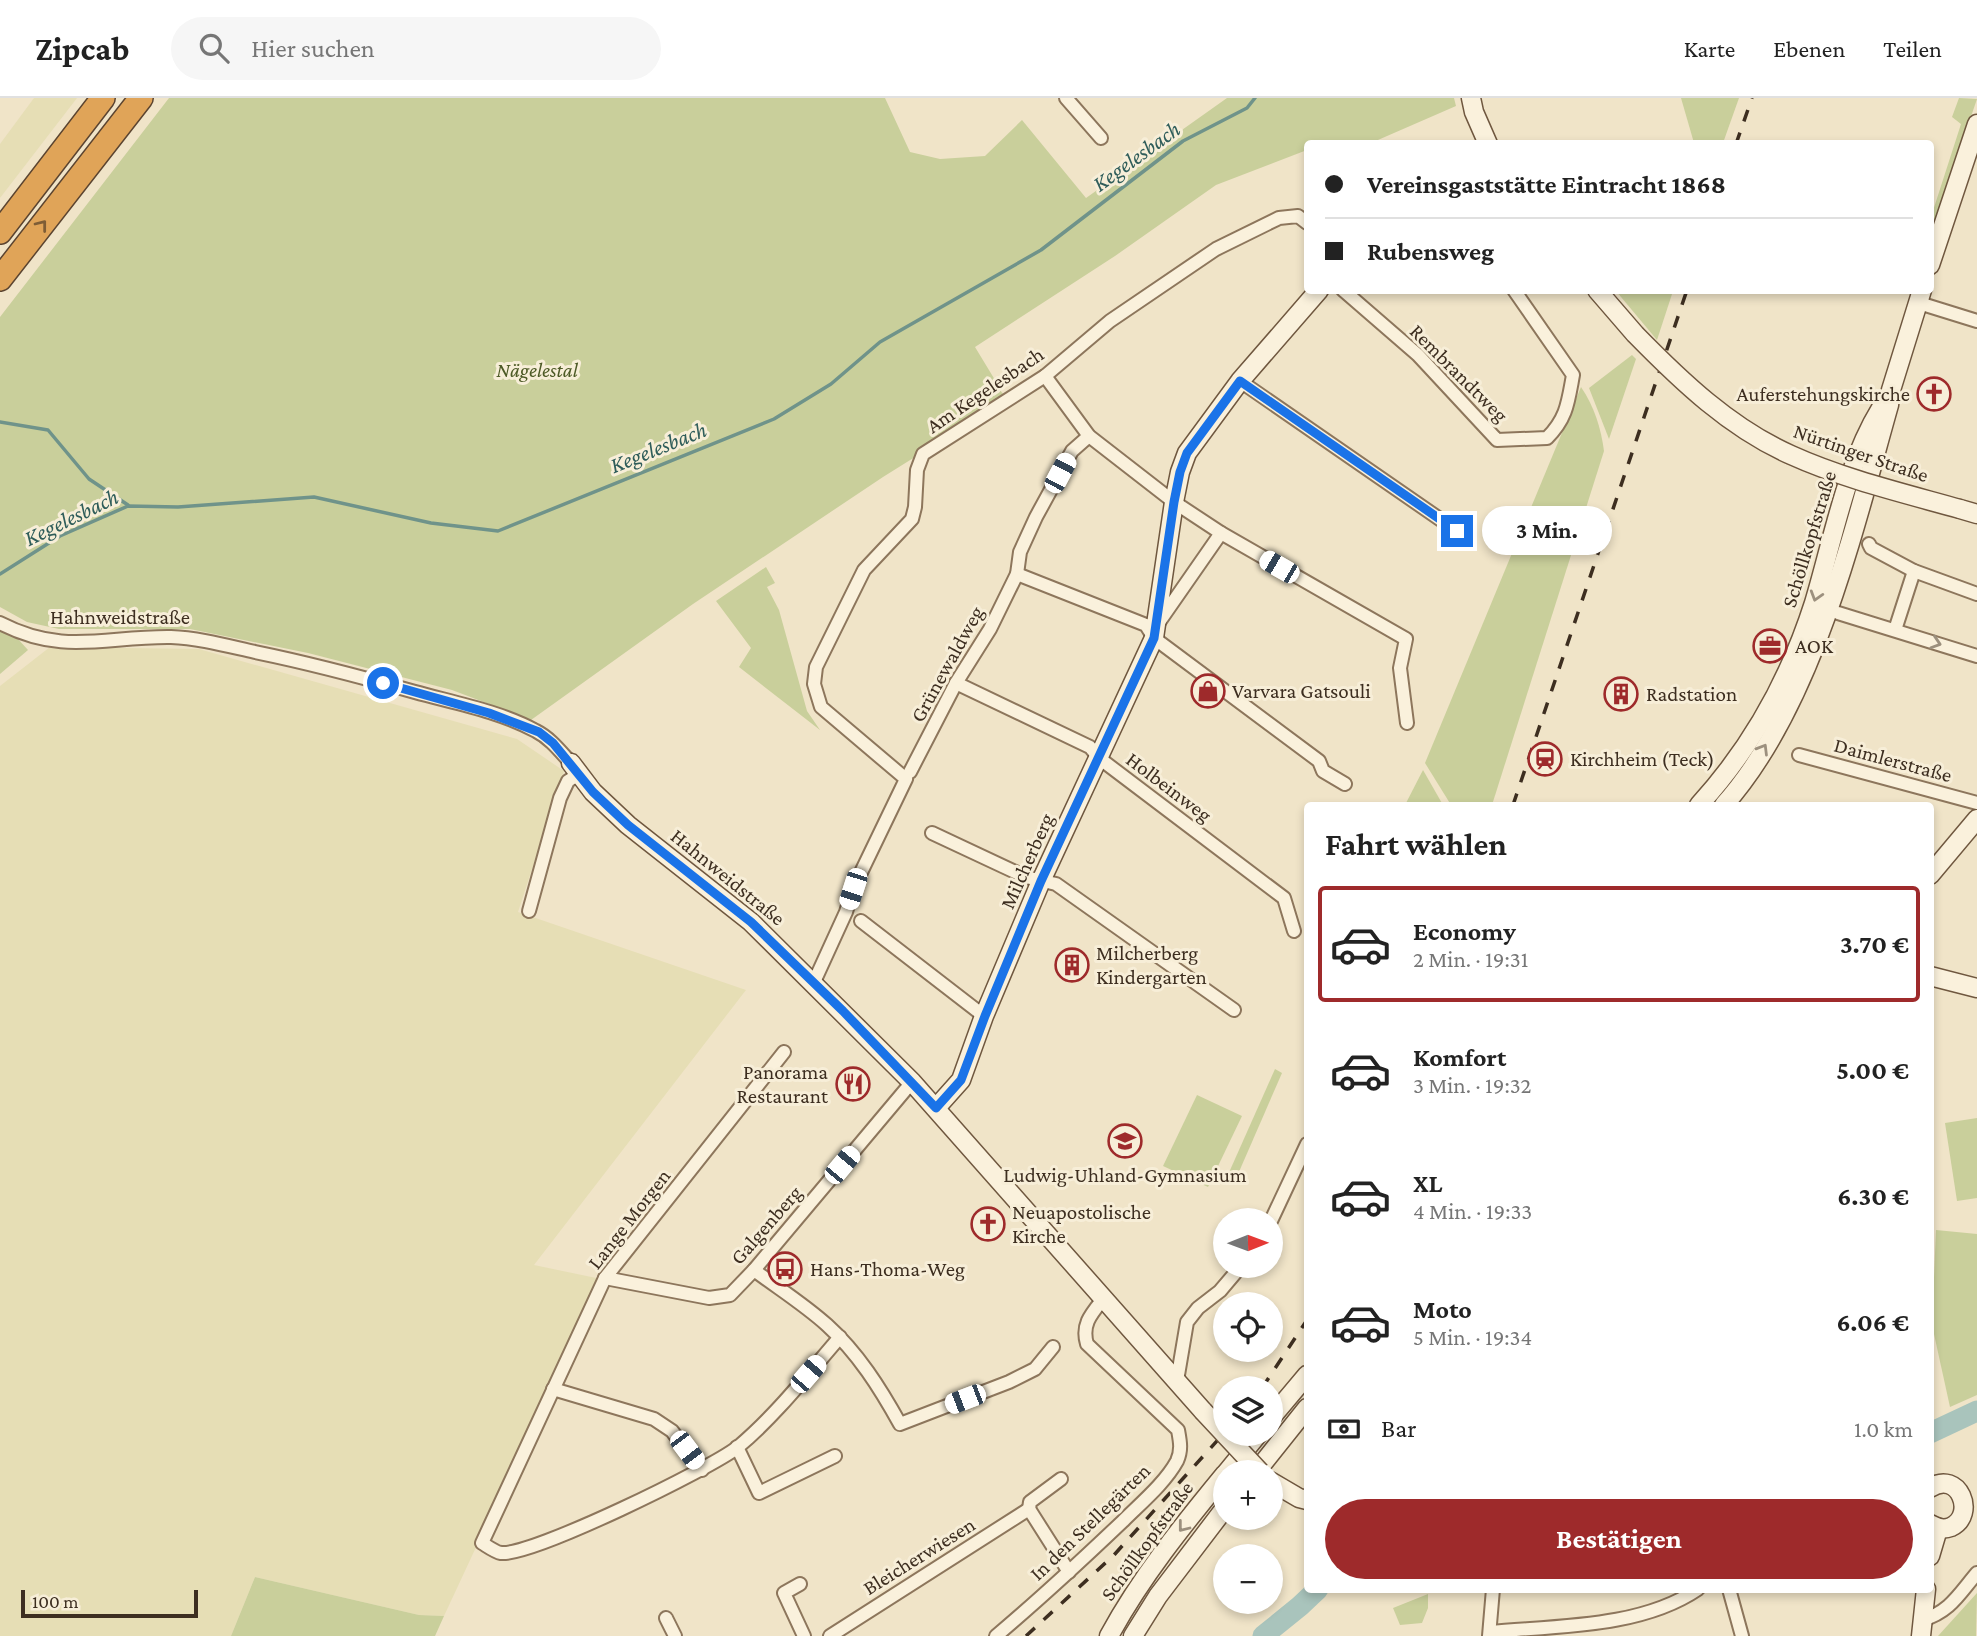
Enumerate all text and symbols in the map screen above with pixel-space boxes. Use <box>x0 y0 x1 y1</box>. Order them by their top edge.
search box <box>171 17 661 80</box>
icon: search <box>195 29 233 67</box>
text: Zipcab <box>35 30 129 67</box>
text: Hier suchen <box>251 34 375 63</box>
text: Karte <box>1684 35 1735 62</box>
text: Ebenen <box>1773 35 1845 62</box>
text: Teilen <box>1883 35 1942 62</box>
water label: Kegelesbach <box>1087 116 1185 196</box>
text: Vereinsgaststätte Eintracht 1868 <box>1367 170 1726 199</box>
one-way arrow <box>33 220 46 232</box>
text: Rubensweg <box>1367 237 1494 266</box>
street label: Rembrandtweg <box>1405 319 1513 427</box>
street label: Am Kegelesbach <box>922 342 1048 438</box>
park label: Nägelestal <box>496 358 579 382</box>
church icon: Auferstehungskirche <box>1915 375 1953 413</box>
place label: Auferstehungskirche <box>1737 382 1910 406</box>
water label: Kegelesbach <box>606 416 710 478</box>
street label: Nürtinger Straße <box>1790 419 1932 487</box>
car <box>1041 450 1080 496</box>
street label: Schöllkopfstraße <box>1777 468 1841 610</box>
water label: Kegelesbach <box>19 483 123 551</box>
callout: 3 Min. <box>1482 506 1611 556</box>
route end <box>1441 515 1473 547</box>
text: 3 Min. <box>1516 517 1578 543</box>
car <box>1256 547 1303 587</box>
one-way arrow <box>1809 590 1824 602</box>
street label: Grünewaldweg <box>905 602 989 726</box>
street label: Hahnweidstraße <box>50 605 190 629</box>
office icon: AOK <box>1751 627 1789 665</box>
place label: AOK <box>1795 634 1834 658</box>
one-way arrow <box>1930 634 1942 649</box>
route start <box>367 667 399 699</box>
shop icon: Varvara Gatsouli <box>1189 672 1227 710</box>
building icon: Radstation <box>1602 675 1640 713</box>
place label: Varvara Gatsouli <box>1232 679 1371 703</box>
place label: Radstation <box>1646 682 1737 706</box>
street label: Daimlerstraße <box>1831 733 1955 787</box>
station icon: Kirchheim (Teck) <box>1526 740 1564 778</box>
one-way arrow <box>1755 744 1768 757</box>
street label: Holbeinweg <box>1121 747 1217 827</box>
place label: Kirchheim (Teck) <box>1570 747 1715 771</box>
street label: Milcherberg <box>995 809 1059 913</box>
street label: Hahnweidstraße <box>666 824 790 930</box>
text: Fahrt wählen <box>1325 826 1507 862</box>
car <box>837 866 870 912</box>
icon: car <box>1329 913 1392 976</box>
text: Economy <box>1413 917 1516 946</box>
text: 3.70 € <box>1840 930 1909 959</box>
place label: Milcherberg Kindergarten <box>1096 941 1207 989</box>
building icon: Milcherberg Kindergarten <box>1053 946 1091 984</box>
text: 2 Min. · 19:31 <box>1413 946 1528 972</box>
icon: car <box>1329 1039 1392 1102</box>
text: Komfort <box>1413 1043 1506 1072</box>
text: 5.00 € <box>1836 1056 1909 1085</box>
place label: Panorama Restaurant <box>736 1060 829 1108</box>
restaurant icon: Panorama Restaurant <box>834 1065 872 1103</box>
text: 3 Min. · 19:32 <box>1413 1072 1531 1098</box>
school or university icon: Ludwig-Uhland-Gymnasium <box>1106 1122 1144 1160</box>
car <box>821 1142 864 1188</box>
place label: Ludwig-Uhland-Gymnasium <box>1003 1163 1247 1187</box>
street label: Lange Morgen <box>583 1164 675 1274</box>
icon: car <box>1329 1165 1392 1228</box>
text: XL <box>1413 1169 1442 1198</box>
street label: Galgenberg <box>725 1181 807 1269</box>
text: 6.30 € <box>1837 1182 1909 1211</box>
text: 4 Min. · 19:33 <box>1413 1198 1532 1224</box>
place label: Neuapostolische Kirche <box>1012 1200 1151 1248</box>
church icon: Neuapostolische Kirche <box>969 1205 1007 1243</box>
north arrow <box>1213 1208 1283 1278</box>
map controls <box>1213 1208 1283 1614</box>
bus stop icon: Hans-Thoma-Weg <box>766 1250 804 1288</box>
place label: Hans-Thoma-Weg <box>810 1257 965 1281</box>
icon: car <box>1329 1291 1392 1354</box>
button: locate <box>1213 1292 1283 1362</box>
text: Moto <box>1413 1295 1472 1324</box>
text: 6.06 € <box>1836 1308 1909 1337</box>
text: 5 Min. · 19:34 <box>1413 1324 1532 1350</box>
car <box>787 1351 830 1397</box>
button: layers <box>1213 1376 1283 1446</box>
car <box>942 1382 989 1416</box>
icon: cash <box>1325 1410 1363 1448</box>
text: Bar <box>1381 1414 1417 1443</box>
text: 1.0 km <box>1854 1416 1913 1442</box>
car <box>666 1427 709 1473</box>
street label: In den Stellegärten <box>1025 1459 1155 1585</box>
button: + <box>1213 1460 1283 1530</box>
street label: Schöllkopfstraße <box>1096 1477 1198 1605</box>
button: Bestätigen <box>1325 1499 1913 1579</box>
street label: Bleicherwiesen <box>859 1512 979 1600</box>
one-way arrow <box>1178 1519 1191 1532</box>
button: − <box>1213 1544 1283 1614</box>
scale bar <box>21 1587 198 1619</box>
text: 100 m <box>32 1591 79 1612</box>

